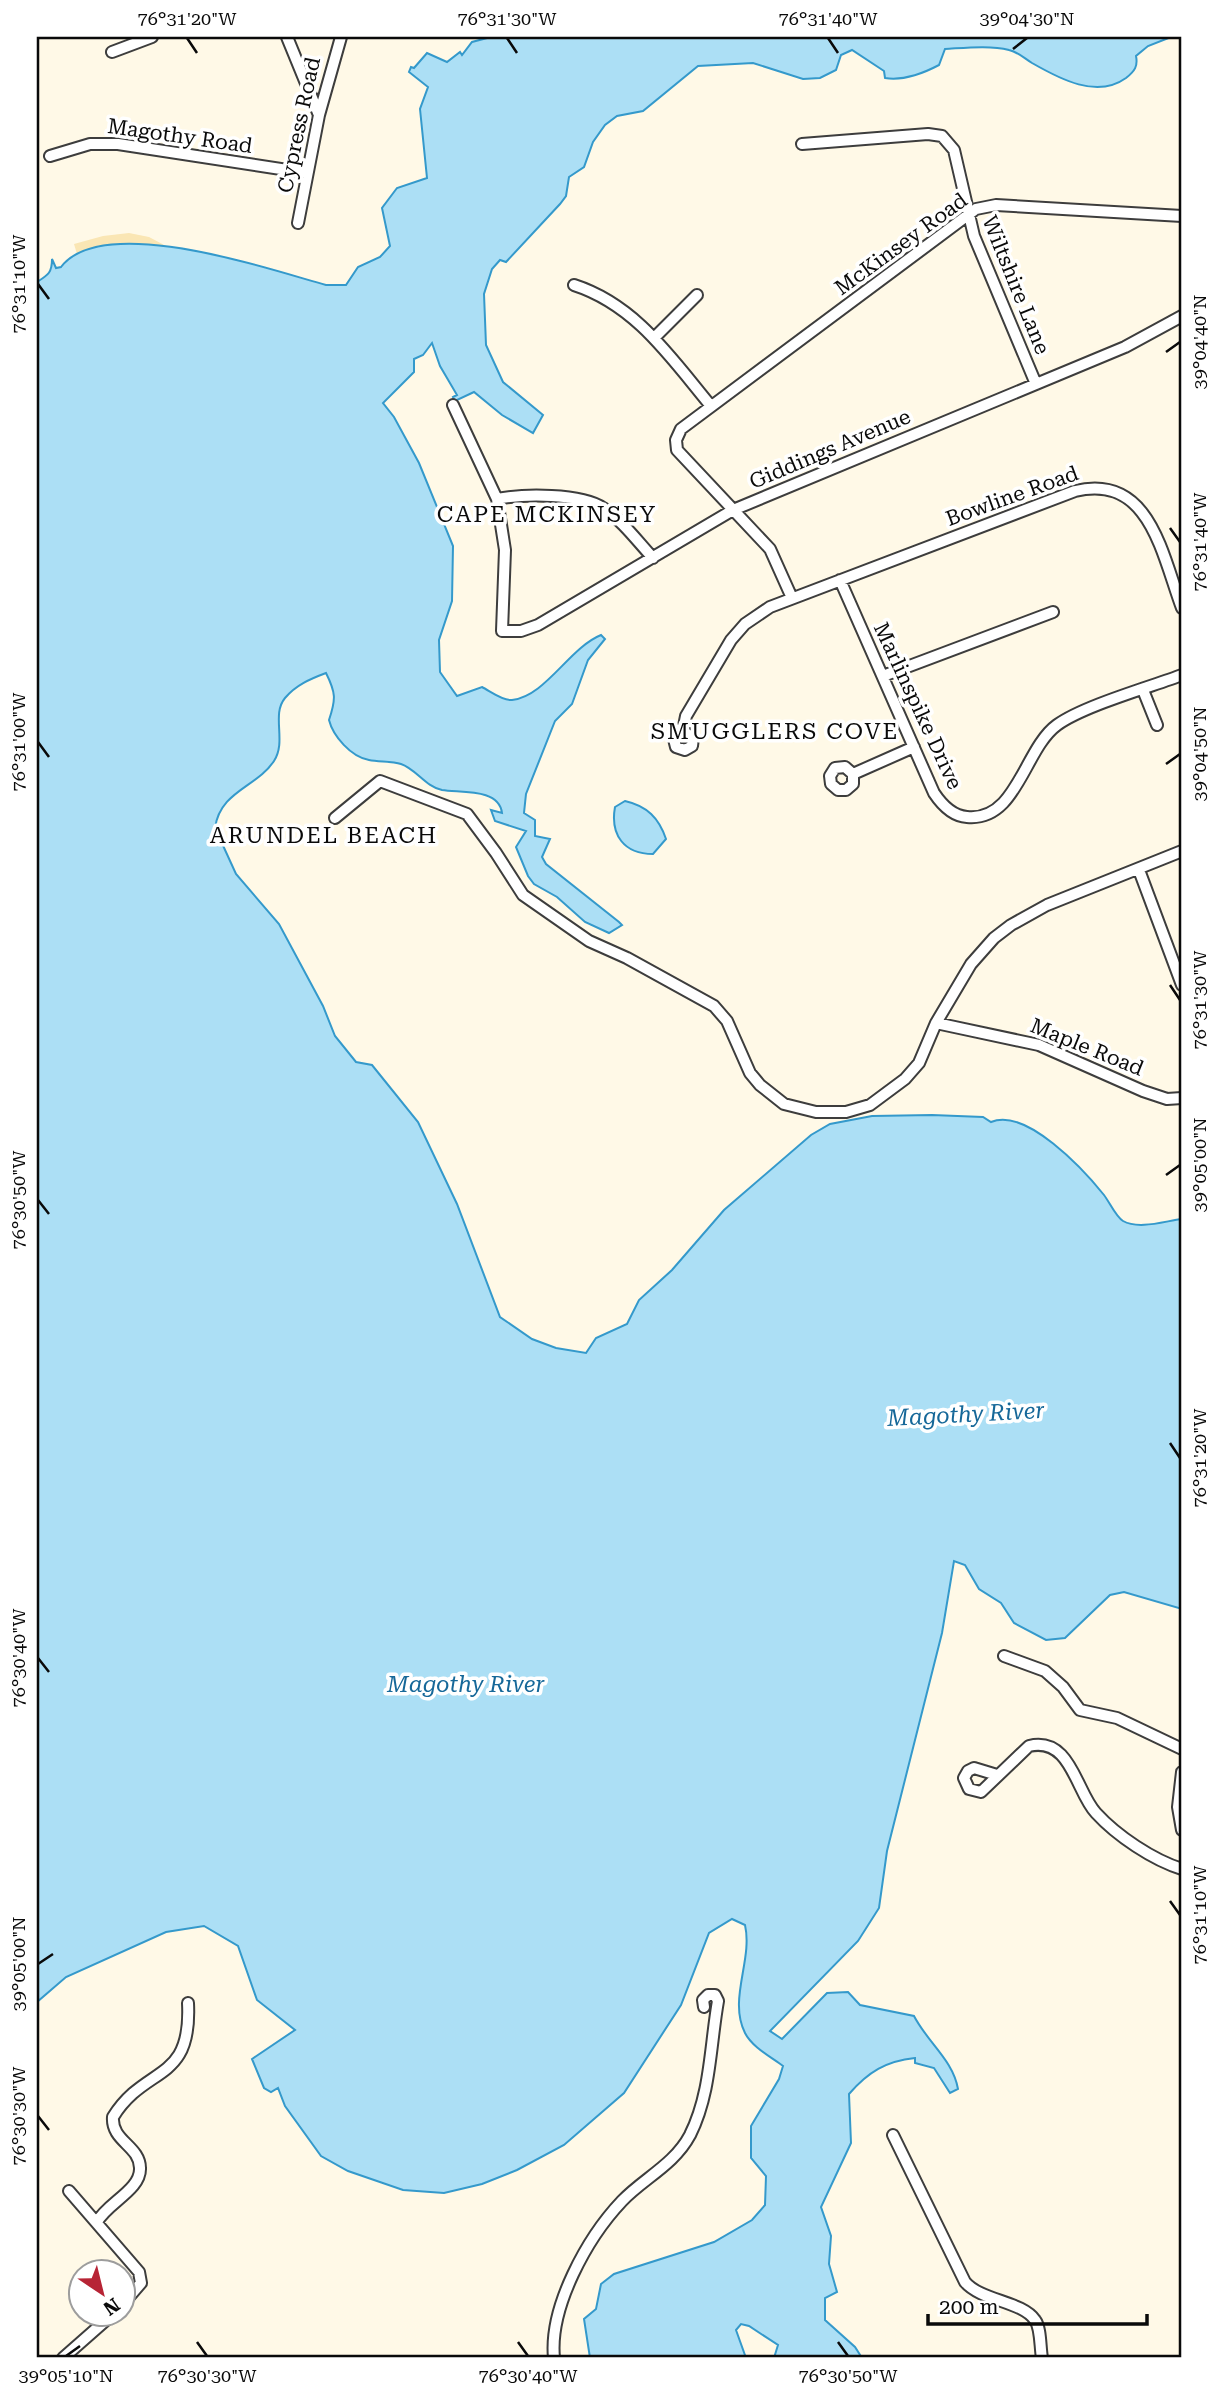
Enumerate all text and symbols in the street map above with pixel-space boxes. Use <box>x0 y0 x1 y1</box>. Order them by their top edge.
text: 76°31'20"W <box>138 8 237 29</box>
text: 76°31'30"W <box>458 8 557 29</box>
text: 76°31'40"W <box>779 8 878 29</box>
text: 39°04'30"N <box>980 8 1074 29</box>
street label: Cypress Road <box>273 54 325 195</box>
street label: Magothy Road <box>106 114 254 158</box>
street label: McKinsey Road <box>830 188 972 300</box>
street label: Wiltshire Lane <box>977 212 1055 358</box>
text: 76°31'10"W <box>8 234 29 333</box>
text: 39°04'40"N <box>1189 295 1210 389</box>
street label: Giddings Avenue <box>746 404 914 494</box>
street label: Bowline Road <box>943 461 1082 531</box>
text: 76°31'40"W <box>1189 492 1210 591</box>
district label: CAPE MCKINSEY <box>437 501 657 528</box>
street label: Marlinspike Drive <box>869 619 967 793</box>
text: 76°31'00"W <box>8 692 29 791</box>
text: 39°04'50"N <box>1189 707 1210 801</box>
district label: SMUGGLERS COVE <box>651 718 899 745</box>
district label: ARUNDEL BEACH <box>210 822 438 849</box>
text: 76°31'30"W <box>1189 950 1210 1049</box>
street label: Maple Road <box>1027 1013 1148 1081</box>
text: 39°05'00"N <box>1189 1118 1210 1212</box>
text: 76°30'50"W <box>8 1150 29 1249</box>
water label: Magothy River <box>885 1397 1046 1432</box>
text: 76°31'20"W <box>1189 1408 1210 1507</box>
text: 76°30'40"W <box>8 1608 29 1707</box>
water label: Magothy River <box>386 1671 545 1698</box>
text: 76°31'10"W <box>1189 1865 1210 1964</box>
text: 39°05'00"N <box>8 1917 29 2011</box>
text: 76°30'30"W <box>8 2066 29 2165</box>
north arrow <box>66 2258 136 2328</box>
scale bar <box>928 2283 1147 2327</box>
text: N <box>99 2293 124 2320</box>
text: 200 m <box>939 2295 999 2319</box>
text: 39°05'10"N <box>19 2365 113 2386</box>
text: 76°30'30"W <box>158 2365 257 2386</box>
text: 76°30'40"W <box>479 2365 578 2386</box>
text: 76°30'50"W <box>799 2365 898 2386</box>

